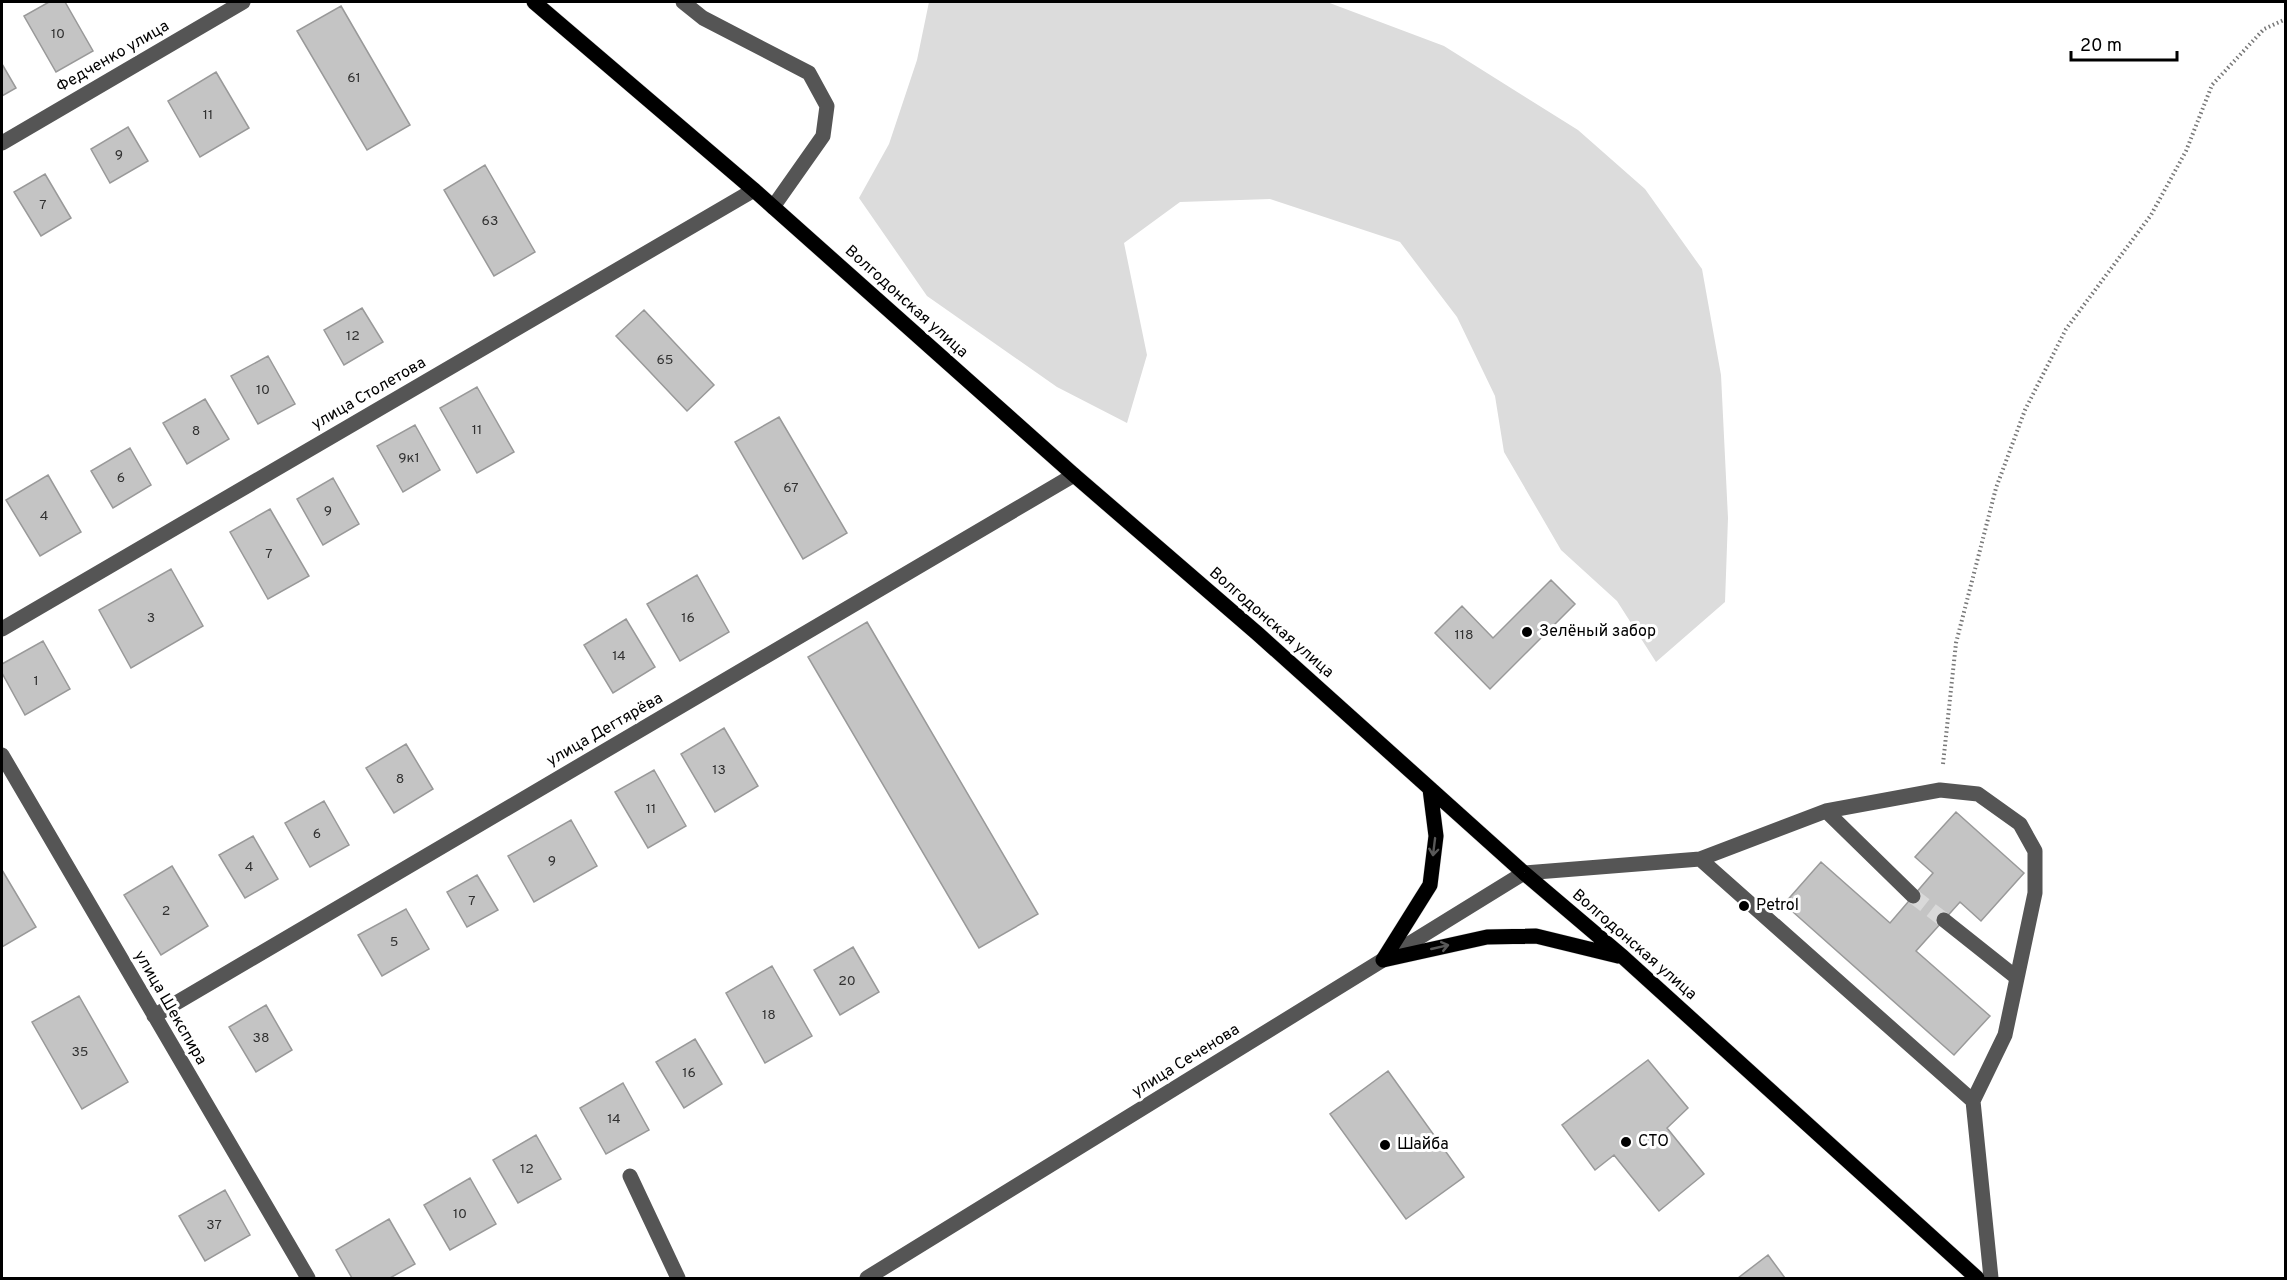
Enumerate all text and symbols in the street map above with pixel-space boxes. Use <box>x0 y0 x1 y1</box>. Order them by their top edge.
street label: Федченко улица <box>53 17 173 97</box>
scale bar <box>2071 24 2178 62</box>
house number: 10 <box>51 26 65 43</box>
text: 20 m <box>2080 35 2122 58</box>
house number: 61 <box>347 70 361 87</box>
house number: 11 <box>203 107 213 124</box>
house number: 9 <box>115 147 123 164</box>
house number: 7 <box>39 197 47 214</box>
house number: 63 <box>482 213 498 230</box>
street label: Волгодонская улица <box>840 241 972 363</box>
house number: 12 <box>346 328 360 345</box>
house number: 65 <box>656 352 674 369</box>
street label: улица Столетова <box>308 353 430 435</box>
house number: 10 <box>256 382 270 399</box>
house number: 11 <box>472 422 482 439</box>
house number: 8 <box>192 423 200 440</box>
house number: 9к1 <box>398 450 420 467</box>
house number: 6 <box>117 470 125 487</box>
house number: 67 <box>783 480 799 497</box>
house number: 9 <box>324 503 332 520</box>
house number: 4 <box>40 508 48 525</box>
house number: 7 <box>265 546 273 563</box>
street label: Волгодонская улица <box>1204 563 1338 683</box>
house number: 3 <box>147 610 155 627</box>
house number: 16 <box>681 610 695 627</box>
place label: Зелёный забор <box>1539 622 1656 642</box>
marker: Зелёный забор <box>1520 625 1534 639</box>
house number: 118 <box>1455 627 1474 644</box>
house number: 14 <box>612 648 626 665</box>
house number: 1 <box>33 673 39 690</box>
street label: улица Дегтярёва <box>543 689 667 771</box>
house number: 13 <box>712 762 726 779</box>
house number: 8 <box>396 771 404 788</box>
house number: 11 <box>646 801 656 818</box>
house number: 6 <box>313 826 321 843</box>
one-way arrow <box>1429 837 1440 857</box>
house number: 9 <box>548 853 556 870</box>
house number: 4 <box>245 859 253 876</box>
street label: Волгодонская улица <box>1567 885 1701 1005</box>
house number: 7 <box>468 893 476 910</box>
place label: Petrol <box>1756 896 1799 916</box>
marker: Petrol <box>1737 899 1751 913</box>
house number: 2 <box>162 903 170 920</box>
house number: 5 <box>390 934 398 951</box>
one-way arrow <box>1430 941 1449 953</box>
street label: улица Шекспира <box>129 947 211 1069</box>
house number: 20 <box>838 973 856 990</box>
house number: 18 <box>762 1007 776 1024</box>
street label: улица Сеченова <box>1129 1020 1243 1102</box>
house number: 38 <box>253 1030 269 1047</box>
house number: 35 <box>71 1044 89 1061</box>
house number: 16 <box>682 1065 696 1082</box>
house number: 14 <box>607 1111 621 1128</box>
place label: СТО <box>1638 1132 1669 1152</box>
place label: Шайба <box>1397 1135 1449 1155</box>
marker: СТО <box>1619 1135 1633 1149</box>
marker: Шайба <box>1378 1138 1392 1152</box>
house number: 12 <box>520 1161 534 1178</box>
house number: 10 <box>453 1206 467 1223</box>
house number: 37 <box>206 1217 222 1234</box>

